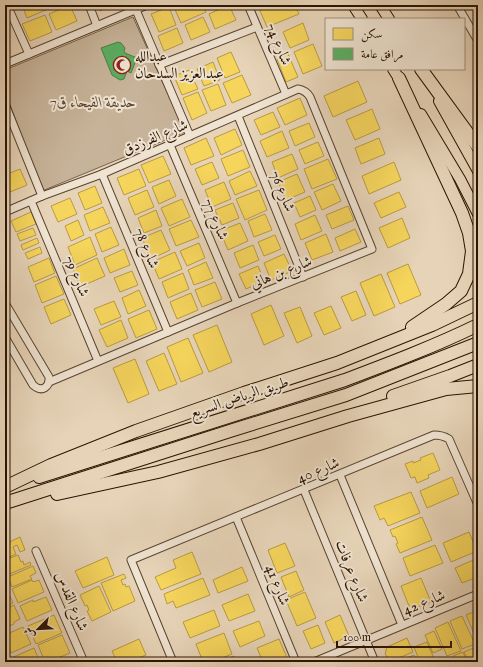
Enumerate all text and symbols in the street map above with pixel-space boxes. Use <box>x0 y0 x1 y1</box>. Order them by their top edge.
legend <box>325 18 465 70</box>
street label: شارع 74 <box>259 20 296 69</box>
text: سكن <box>361 27 382 43</box>
place label: عبدالله عبدالعزيز السدحان <box>135 47 224 83</box>
text: مرافق عامة <box>361 47 404 63</box>
mosque icon: عبدالله عبدالعزيز السدحان <box>112 55 132 75</box>
park label: حديقة الفيحاء ق7 <box>50 93 136 112</box>
street label: شارع الفرزدق <box>120 115 192 162</box>
street label: شارع 76 <box>263 168 299 216</box>
street label: شارع 77 <box>196 196 233 244</box>
street label: شارع 78 <box>127 225 164 273</box>
street label: شارع بن هاني <box>247 251 316 296</box>
street label: شارع 79 <box>57 253 94 301</box>
street label: طريق الرياض السريع <box>187 373 292 426</box>
street label: شارع 40 <box>294 453 343 491</box>
street label: شارع عرفات <box>328 537 373 606</box>
street label: شارع 41 <box>258 562 294 609</box>
street label: شارع القدس <box>48 569 93 635</box>
street label: شارع 42 <box>400 585 449 622</box>
north arrow <box>18 609 58 649</box>
scale bar <box>337 623 451 649</box>
text: ش <box>21 625 38 640</box>
text: 100 m <box>343 630 371 645</box>

